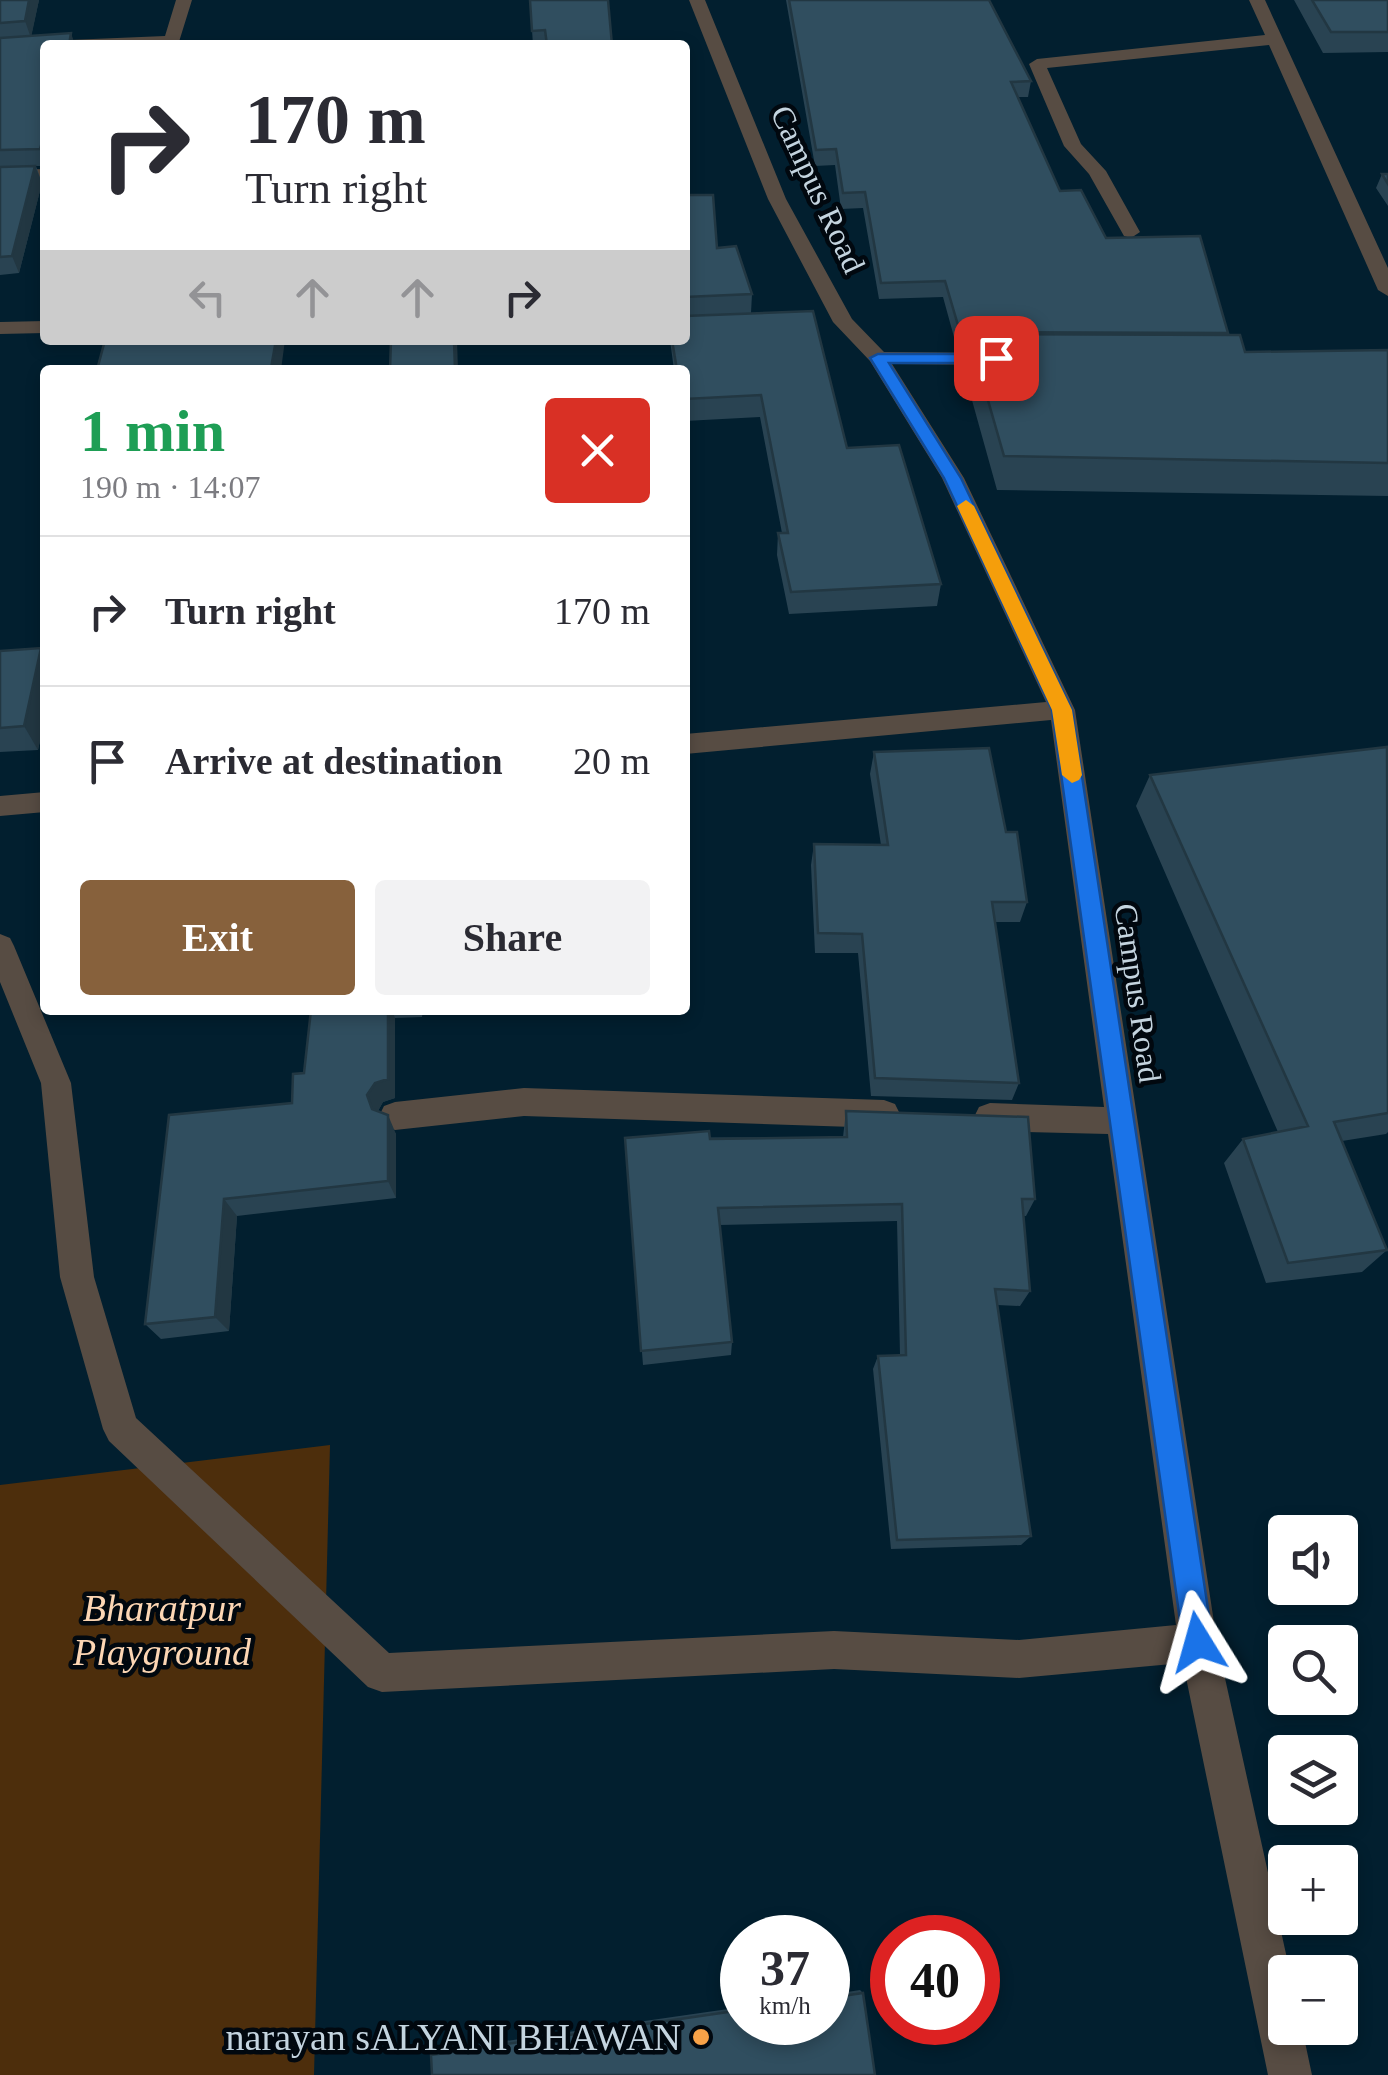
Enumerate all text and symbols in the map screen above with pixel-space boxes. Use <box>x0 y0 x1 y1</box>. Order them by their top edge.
icon: right <box>80 80 210 210</box>
text: 170 m <box>245 81 426 158</box>
street label: Campus Road <box>764 100 872 278</box>
text: Turn right <box>245 163 427 213</box>
icon: left <box>180 270 235 325</box>
icon: ahead <box>285 270 340 325</box>
icon: ahead <box>390 270 445 325</box>
icon: right <box>495 270 550 325</box>
pin <box>954 316 1039 401</box>
icon: arrive <box>969 331 1024 386</box>
text: 1 min <box>80 398 225 464</box>
button: close <box>545 398 650 503</box>
text: 190 m · 14:07 <box>80 469 260 505</box>
icon: right <box>80 584 135 639</box>
text: Turn right <box>165 590 336 632</box>
text: 170 m <box>554 590 650 632</box>
icon: arrive <box>80 734 135 789</box>
text: Arrive at destination <box>165 740 503 782</box>
text: 20 m <box>573 740 650 782</box>
button: Exit <box>80 880 355 995</box>
button: Share <box>375 880 650 995</box>
street label: Campus Road <box>1108 901 1168 1085</box>
map controls <box>1268 1515 1358 2045</box>
button: sound <box>1268 1515 1358 1605</box>
park label: Bharatpur Playground <box>72 1587 252 1673</box>
position arrow <box>1146 1590 1250 1694</box>
button: search <box>1268 1625 1358 1715</box>
button: layers <box>1268 1735 1358 1825</box>
button: + <box>1268 1845 1358 1935</box>
speed limit sign: 40 <box>870 1915 1000 2045</box>
text: 37 <box>760 1940 810 1996</box>
button: − <box>1268 1955 1358 2045</box>
text: km/h <box>759 1992 811 2019</box>
place label: narayan sALYANI BHAWAN <box>226 2016 681 2058</box>
marker: narayan sALYANI BHAWAN <box>690 2026 712 2048</box>

